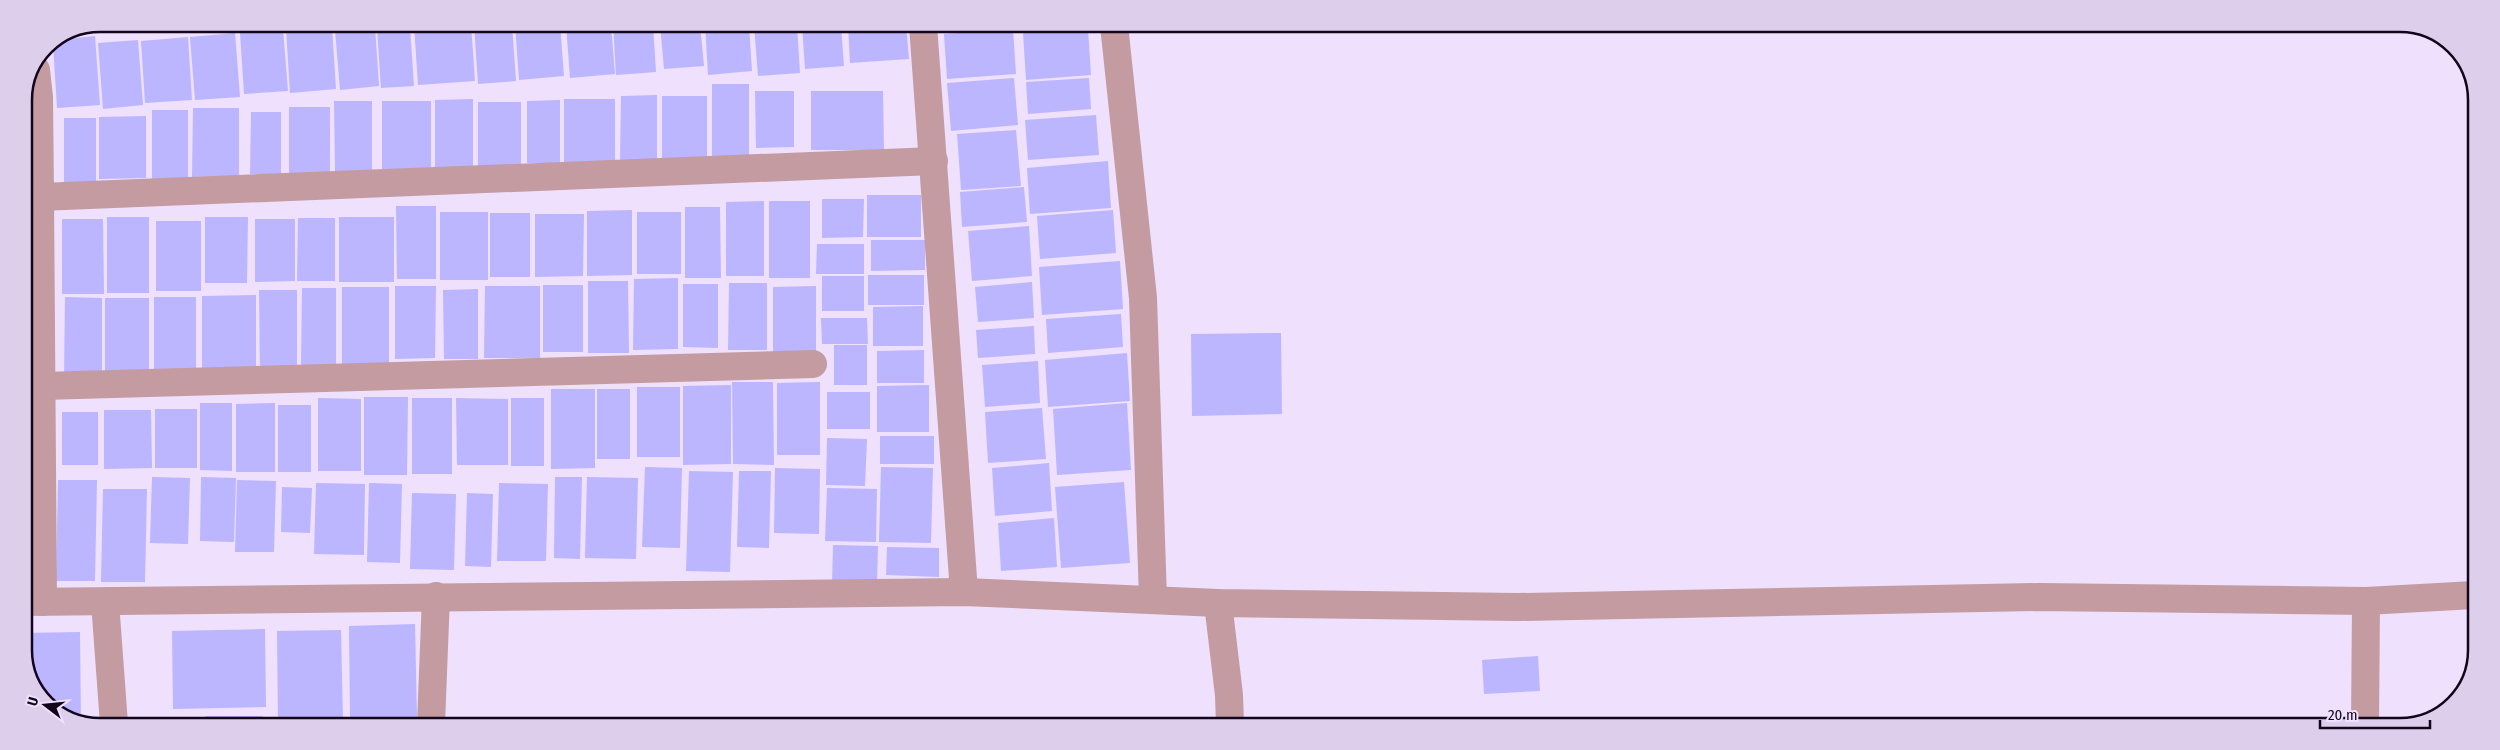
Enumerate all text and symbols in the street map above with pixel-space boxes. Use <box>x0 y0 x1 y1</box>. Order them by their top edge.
north arrow <box>20 680 70 730</box>
text: U <box>24 695 42 708</box>
scale bar <box>2320 698 2430 730</box>
text: 20 m <box>2328 706 2358 724</box>

